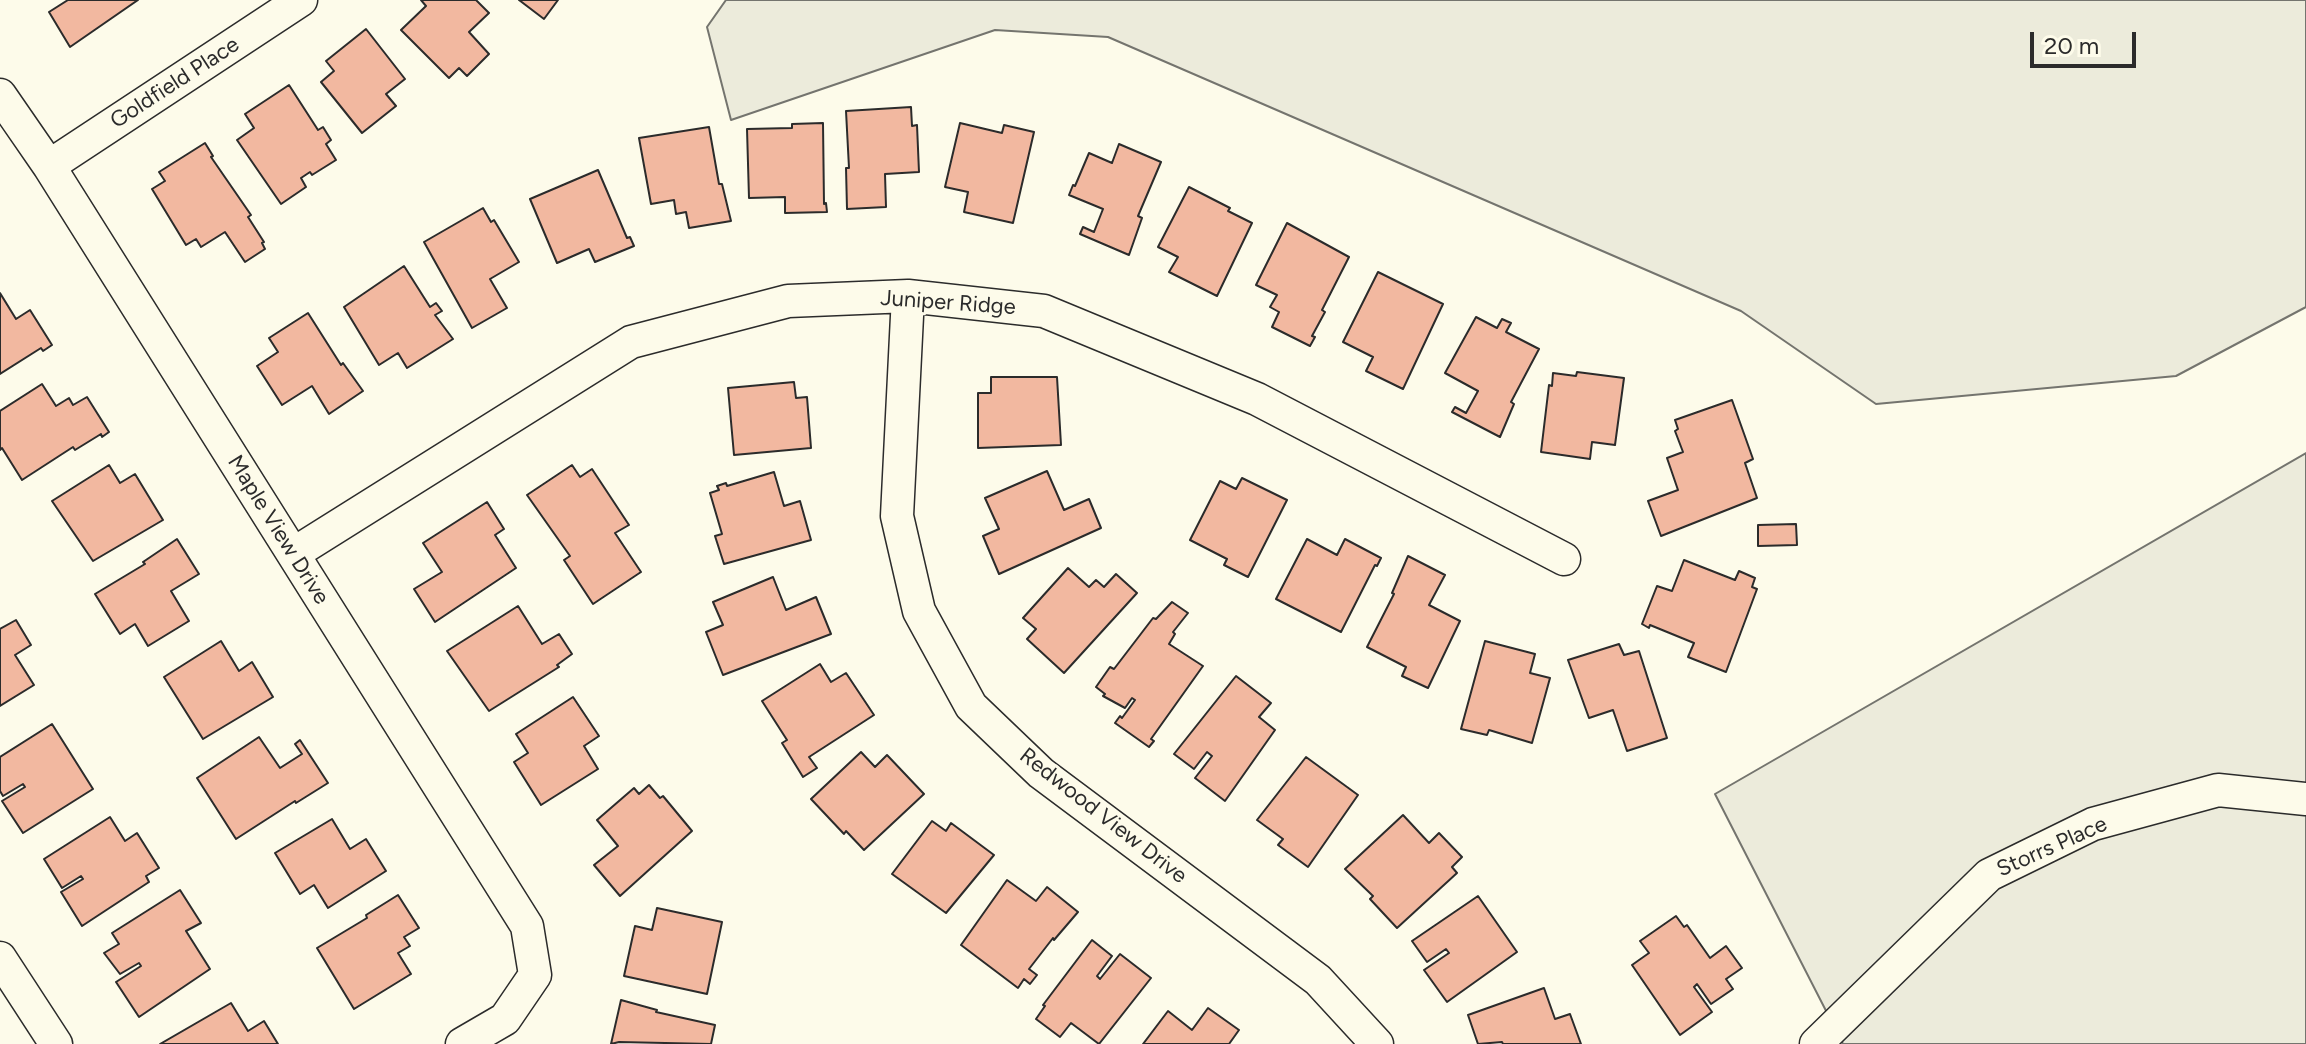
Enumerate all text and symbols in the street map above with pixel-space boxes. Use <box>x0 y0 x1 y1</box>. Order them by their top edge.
scale bar <box>2034 16 2140 66</box>
text: 20 m <box>2044 31 2099 60</box>
street label: Goldfield Place <box>106 32 244 134</box>
street label: Juniper Ridge <box>879 285 1017 321</box>
street label: Maple View Drive <box>222 451 334 609</box>
street label: Redwood View Drive <box>1014 742 1192 890</box>
street label: Storrs Place <box>1993 811 2111 883</box>

